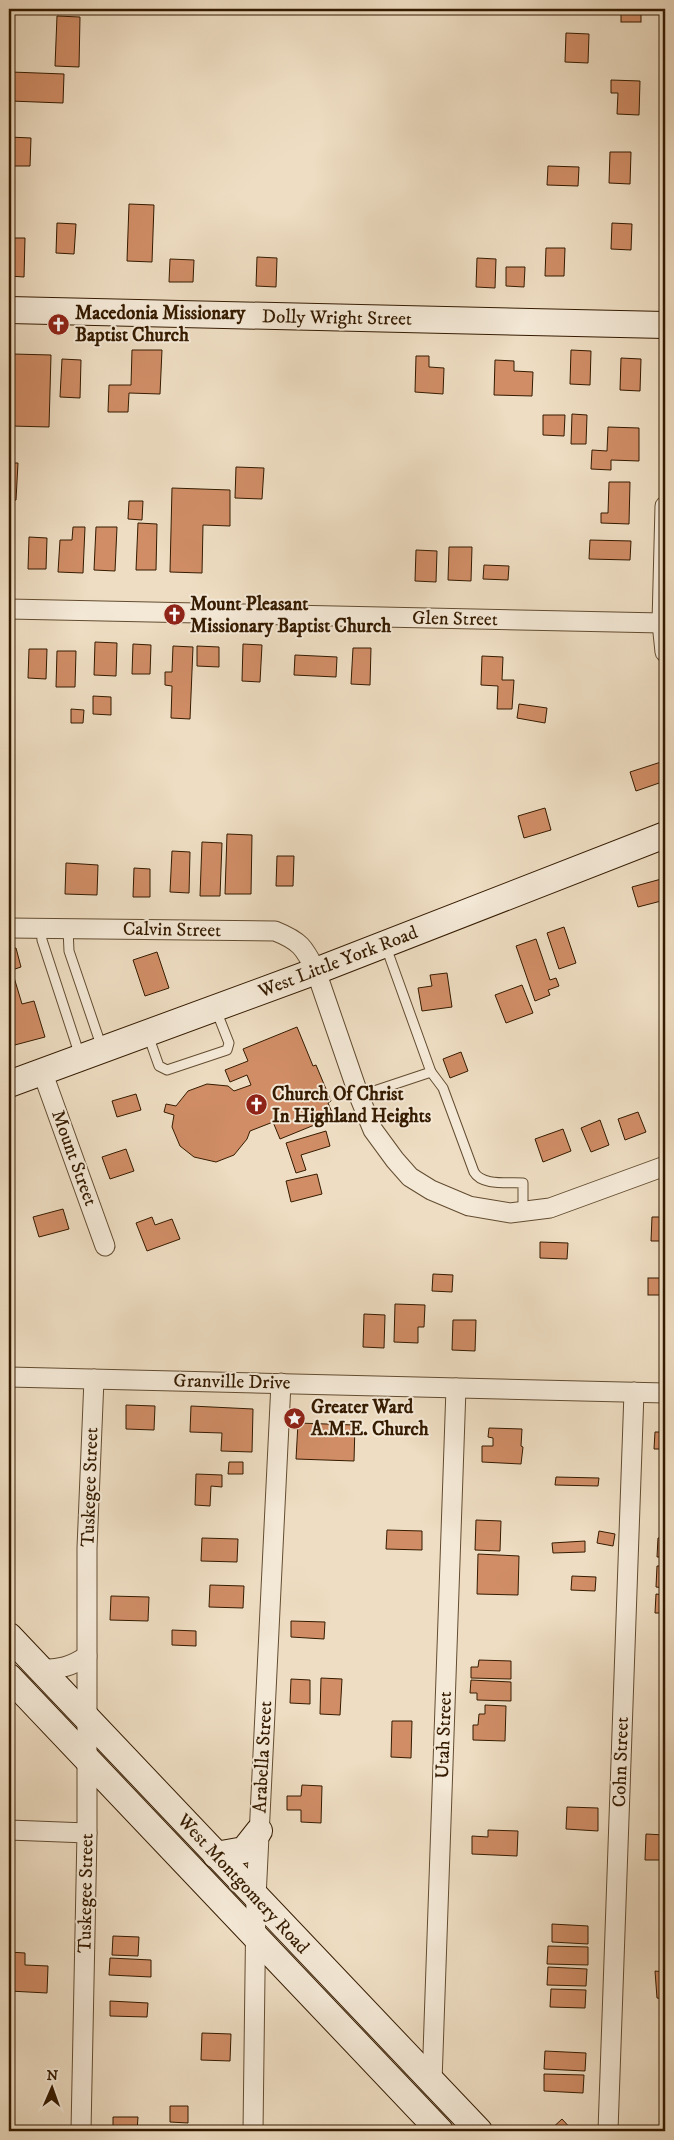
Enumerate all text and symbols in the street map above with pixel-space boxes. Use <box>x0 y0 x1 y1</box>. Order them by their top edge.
place label: Macedonia Missionary Baptist Church <box>75 302 246 347</box>
street label: Dolly Wright Street <box>262 305 412 331</box>
church icon: Macedonia Missionary Baptist Church <box>47 312 71 336</box>
place label: Mount Pleasant Missionary Baptist Church <box>190 593 392 638</box>
church icon: Mount Pleasant Missionary Baptist Church <box>162 603 186 627</box>
street label: Glen Street <box>412 607 498 631</box>
street label: Calvin Street <box>123 918 221 942</box>
street label: West Little York Road <box>254 921 421 1003</box>
place label: Church Of Christ In Highland Heights <box>272 1083 432 1128</box>
church icon: Church Of Christ In Highland Heights <box>244 1093 268 1117</box>
street label: Mount Street <box>46 1107 102 1209</box>
street label: Granville Drive <box>173 1369 291 1395</box>
place label: Greater Ward A.M.E. Church <box>310 1396 430 1441</box>
place icon: Greater Ward A.M.E. Church <box>283 1406 307 1430</box>
street label: Tuskegee Street <box>76 1427 104 1547</box>
street label: Utah Street <box>431 1691 457 1779</box>
street label: Arabella Street <box>249 1700 277 1814</box>
street label: Cohn Street <box>608 1716 634 1808</box>
street label: West Montgomery Road <box>171 1808 314 1959</box>
street label: Tuskegee Street <box>73 1833 99 1953</box>
north arrow <box>28 2062 78 2112</box>
text: N <box>46 2067 59 2085</box>

